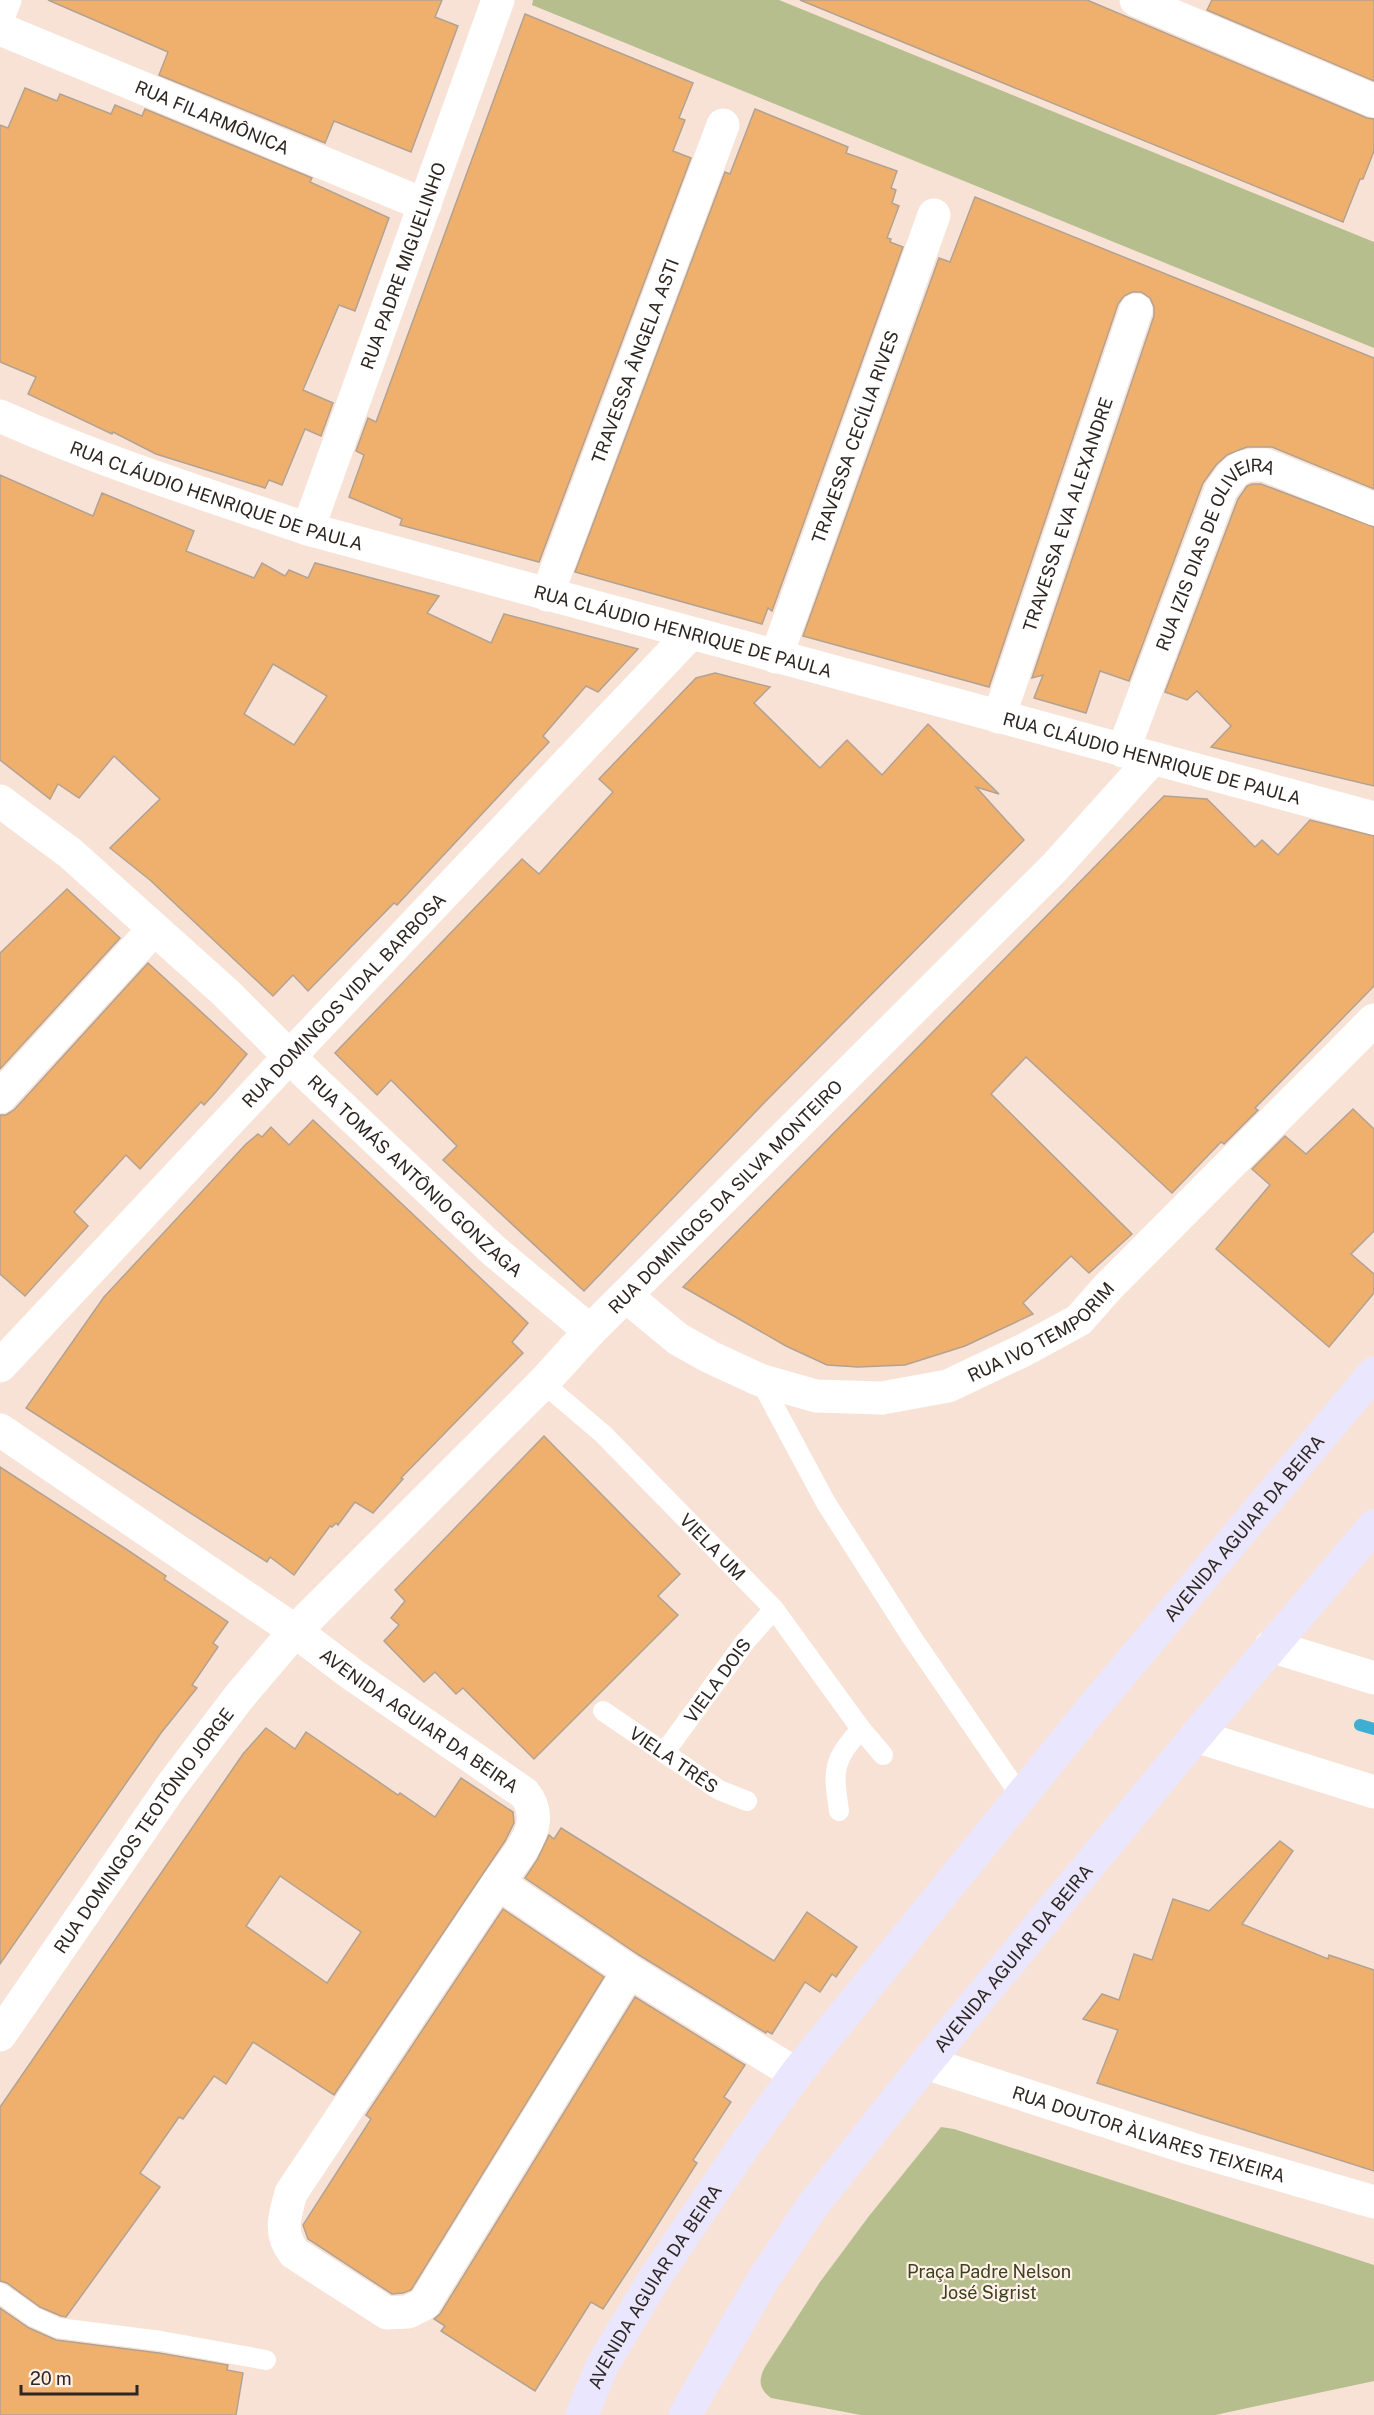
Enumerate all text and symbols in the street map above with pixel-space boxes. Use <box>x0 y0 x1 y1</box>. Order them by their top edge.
street label: RUA FILARMÔNICA <box>132 76 293 158</box>
street label: RUA PADRE MIGUELINHO <box>356 159 449 372</box>
street label: TRAVESSA ÂNGELA ASTI <box>587 256 683 466</box>
street label: TRAVESSA CECÍLIA RIVES <box>807 327 902 546</box>
street label: TRAVESSA EVA ALEXANDRE <box>1018 394 1116 634</box>
street label: RUA CLÁUDIO HENRIQUE DE PAULA <box>67 436 366 554</box>
street label: RUA IZIS DIAS DE OLIVEIRA <box>1151 454 1279 654</box>
street label: RUA CLÁUDIO HENRIQUE DE PAULA <box>532 580 835 681</box>
street label: RUA CLÁUDIO HENRIQUE DE PAULA <box>1001 707 1304 808</box>
street label: RUA DOMINGOS VIDAL BARBOSA <box>237 888 450 1111</box>
street label: RUA TOMÁS ANTÔNIO GONZAGA <box>304 1070 527 1281</box>
street label: RUA DOMINGOS DA SILVA MONTEIRO <box>604 1075 846 1318</box>
street label: RUA IVO TEMPORIM <box>964 1277 1118 1386</box>
street label: AVENIDA AGUIAR DA BEIRA <box>1159 1430 1328 1625</box>
street label: VIELA UM <box>676 1509 750 1584</box>
street label: VIELA DOIS <box>679 1634 755 1727</box>
street label: AVENIDA AGUIAR DA BEIRA <box>316 1643 523 1797</box>
street label: RUA DOMINGOS TEOTÔNIO JORGE <box>49 1703 238 1957</box>
street label: VIELA TRÊS <box>626 1722 722 1797</box>
street label: AVENIDA AGUIAR DA BEIRA <box>929 1859 1097 2056</box>
street label: RUA DOUTOR ÀLVARES TEIXEIRA <box>1010 2081 1288 2186</box>
street label: AVENIDA AGUIAR DA BEIRA <box>583 2180 726 2392</box>
park label: Praça Padre Nelson José Sigrist <box>907 2261 1071 2303</box>
scale bar <box>21 2358 136 2396</box>
text: 20 m <box>30 2368 72 2389</box>

